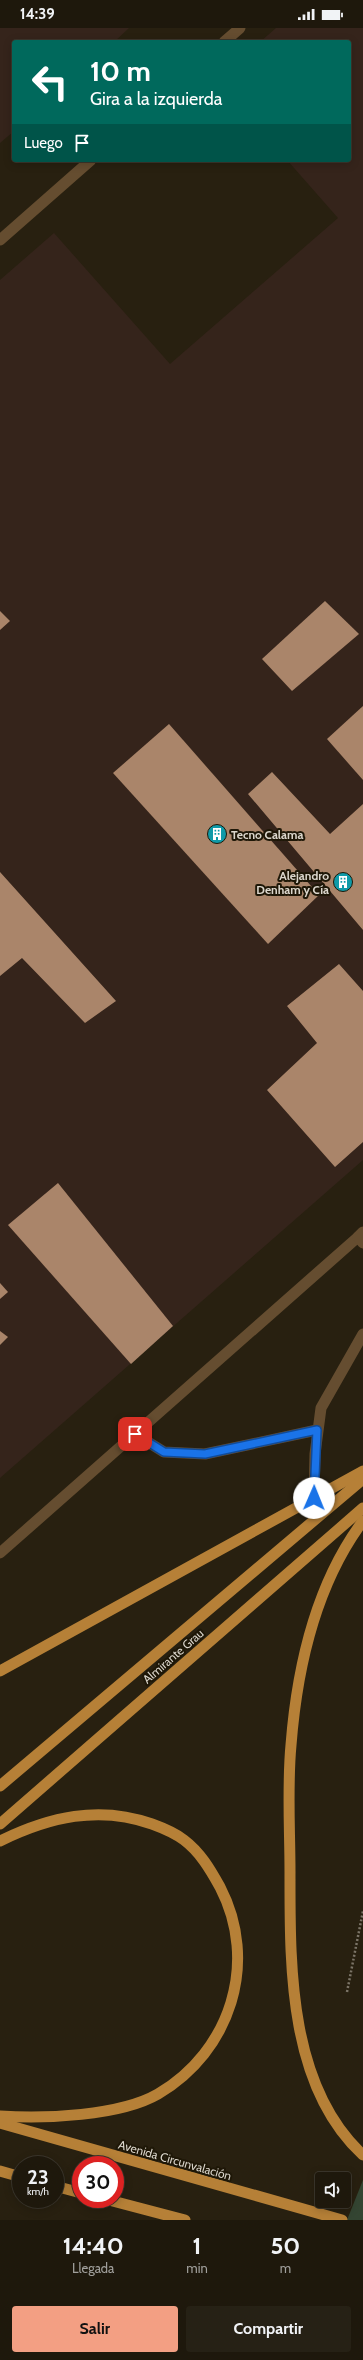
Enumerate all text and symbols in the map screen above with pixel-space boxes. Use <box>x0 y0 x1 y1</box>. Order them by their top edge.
text: 14:39 <box>20 5 55 23</box>
text: 10 m <box>90 54 151 88</box>
icon: left <box>24 56 76 108</box>
text: Gira a la izquierda <box>90 88 222 110</box>
icon: arrive <box>71 132 93 154</box>
text: Luego <box>24 134 63 152</box>
building icon: Tecno Calama <box>206 823 228 845</box>
place label: Tecno Calama <box>231 827 303 842</box>
place label: Alejandro Denham y Cía <box>256 868 329 897</box>
building icon: Alejandro Denham y Cía <box>332 871 354 893</box>
pin <box>118 1417 152 1451</box>
icon: arrive <box>124 1423 146 1445</box>
position arrow <box>293 1477 335 1519</box>
street label: Almirante Grau <box>139 1625 207 1687</box>
street label: Avenida Circunvalación <box>117 2137 234 2183</box>
speed limit sign: 30 <box>72 2156 124 2208</box>
text: 23 <box>27 2165 49 2189</box>
map controls <box>315 2172 351 2208</box>
button: sound <box>315 2172 351 2208</box>
text: km/h <box>27 2185 49 2198</box>
text: 14:40 <box>63 2231 124 2260</box>
text: 1 <box>193 2231 201 2260</box>
text: 50 <box>270 2231 300 2260</box>
text: Llegada <box>72 2260 114 2276</box>
text: min <box>186 2260 208 2276</box>
text: m <box>280 2260 291 2276</box>
button: Salir <box>12 2306 178 2352</box>
button: Compartir <box>186 2306 351 2352</box>

